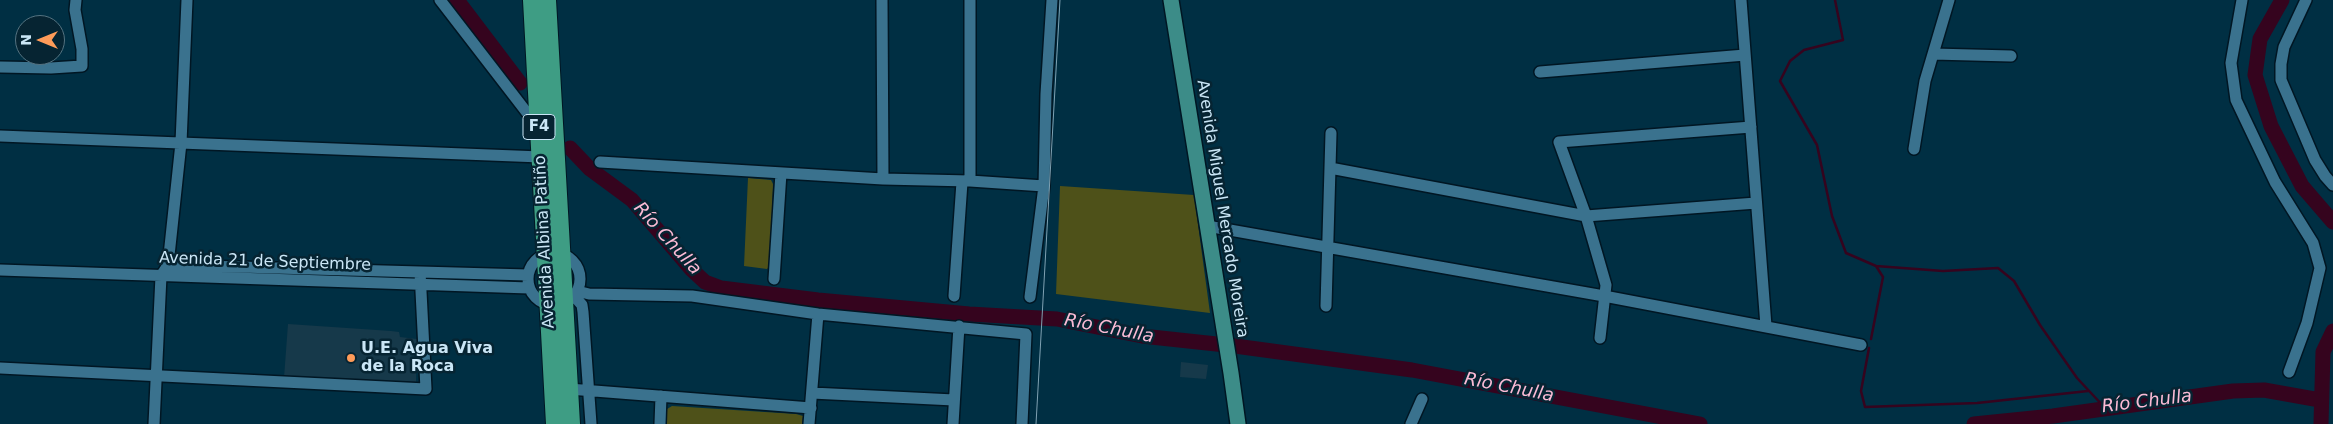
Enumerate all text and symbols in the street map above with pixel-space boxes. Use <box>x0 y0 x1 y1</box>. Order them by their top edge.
north arrow <box>15 15 65 65</box>
text: N <box>18 34 34 46</box>
street label: Avenida Miguel Mercado Moreira <box>1192 79 1252 339</box>
road number: F4 <box>523 114 555 140</box>
street label: Avenida Albina Patiño <box>531 155 559 329</box>
water label: Río Chulla <box>629 198 705 280</box>
street label: Avenida 21 de Septiembre <box>159 249 371 275</box>
water label: Río Chulla <box>1062 310 1156 348</box>
place label: U.E. Agua Viva de la Roca <box>361 339 493 377</box>
marker: U.E. Agua Viva de la Roca <box>345 352 357 364</box>
water label: Río Chulla <box>1462 369 1556 407</box>
water label: Río Chulla <box>2101 386 2193 418</box>

